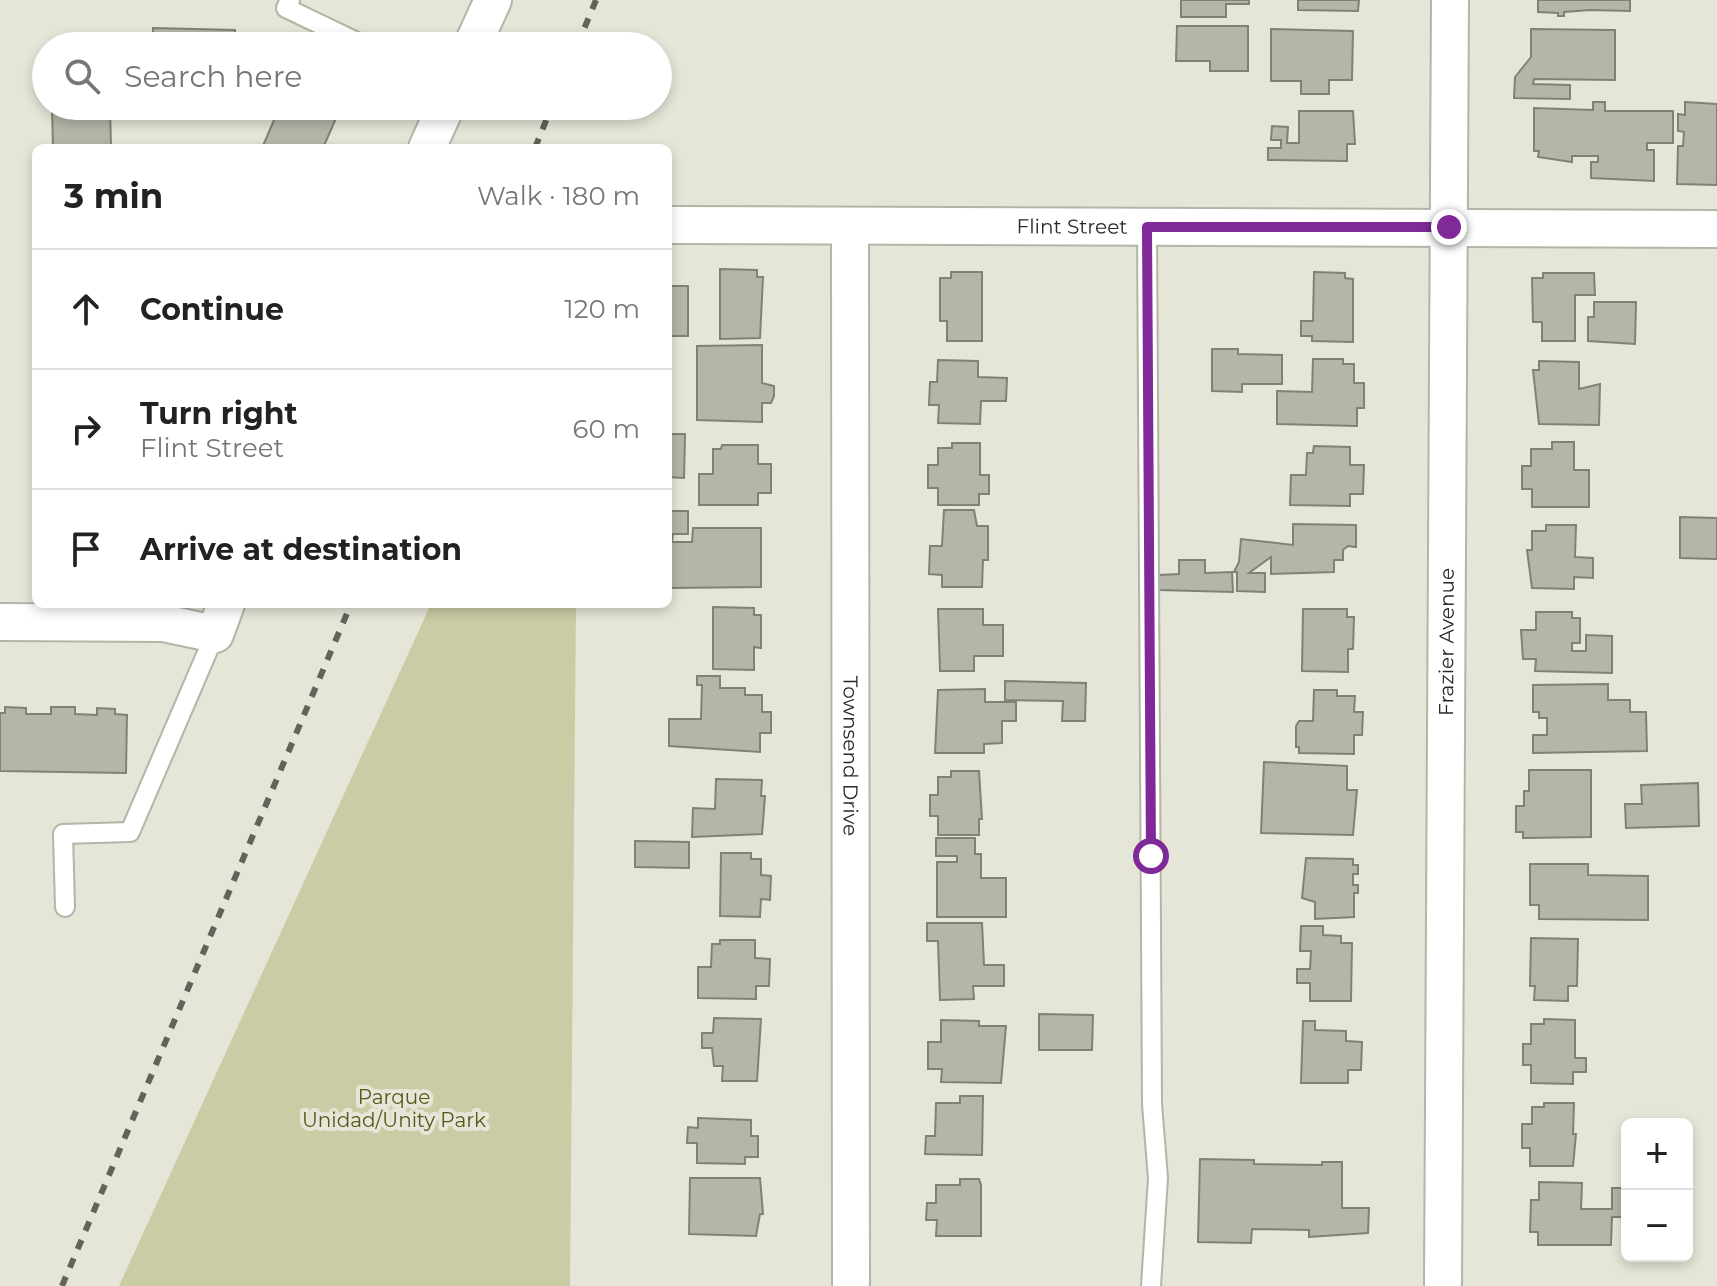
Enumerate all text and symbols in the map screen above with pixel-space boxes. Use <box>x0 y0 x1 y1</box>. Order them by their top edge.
search box <box>32 32 672 120</box>
icon: search <box>60 54 104 98</box>
text: Search here <box>124 58 302 95</box>
text: 3 min <box>64 175 163 217</box>
text: Walk · 180 m <box>477 180 640 212</box>
route end <box>1431 209 1467 245</box>
street label: Flint Street <box>1017 214 1127 239</box>
icon: ahead <box>64 287 108 331</box>
text: Continue <box>140 291 284 328</box>
text: 120 m <box>564 293 640 325</box>
text: Turn right <box>140 395 297 432</box>
icon: right <box>64 407 108 451</box>
text: 60 m <box>573 413 640 445</box>
text: Flint Street <box>140 432 284 464</box>
icon: arrive <box>64 527 108 571</box>
text: Arrive at destination <box>140 531 462 568</box>
street label: Frazier Avenue <box>1434 568 1459 716</box>
street label: Townsend Drive <box>838 676 863 836</box>
route start <box>1133 838 1169 874</box>
park label: Parque Unidad/Unity Park <box>302 1085 486 1132</box>
map controls <box>1621 1118 1693 1262</box>
button: + <box>1621 1118 1693 1190</box>
button: − <box>1621 1190 1693 1262</box>

